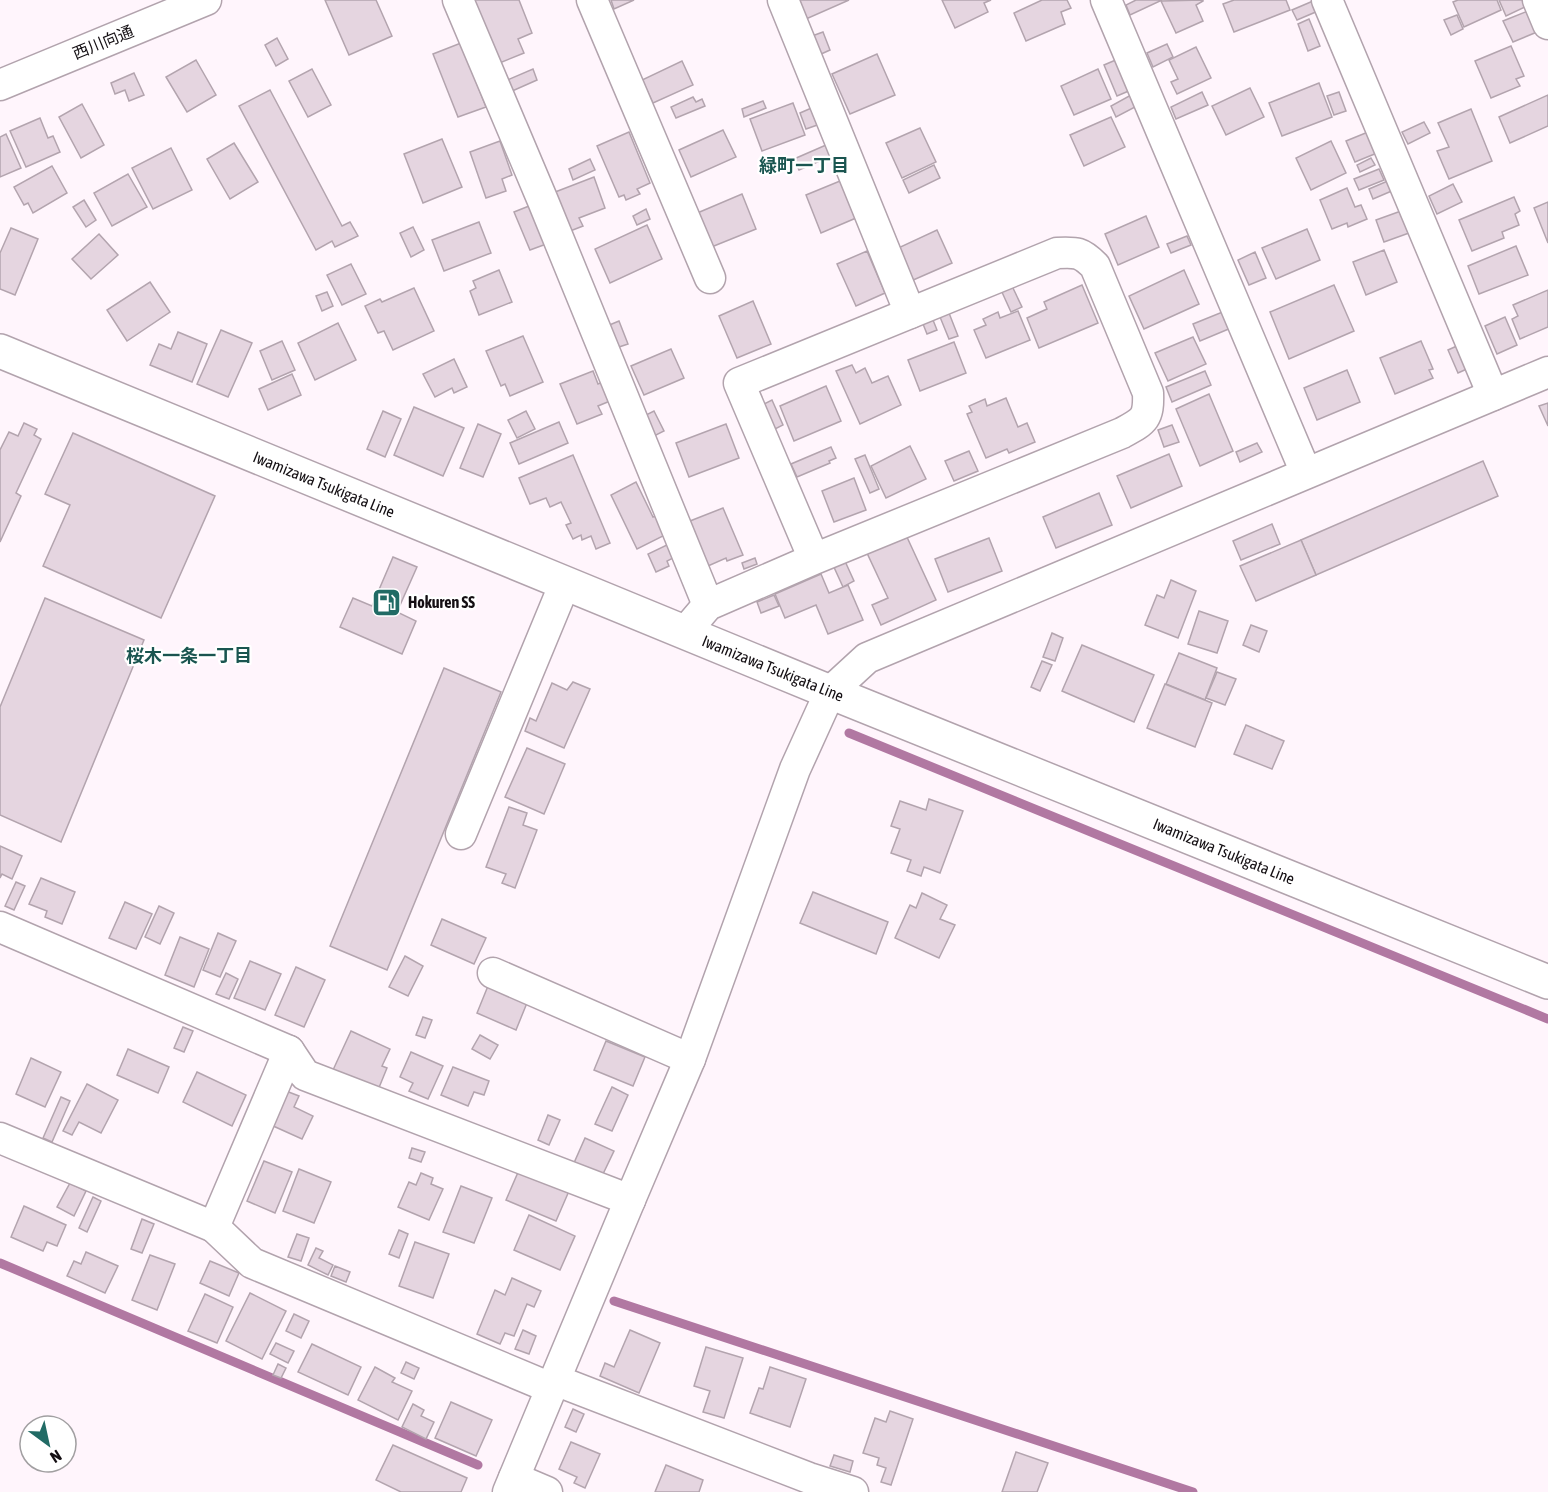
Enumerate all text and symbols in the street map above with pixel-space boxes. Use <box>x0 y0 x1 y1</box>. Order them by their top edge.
street label: 西川向通 <box>70 22 136 62</box>
district label: 緑町一丁目 <box>759 155 849 176</box>
street label: Iwamizawa Tsukigata Line <box>250 447 397 522</box>
fuel station icon: Hokuren SS <box>371 586 403 618</box>
place label: Hokuren SS <box>408 593 475 611</box>
street label: Iwamizawa Tsukigata Line <box>699 631 846 706</box>
district label: 桜木一条一丁目 <box>126 645 252 666</box>
street label: Iwamizawa Tsukigata Line <box>1150 814 1297 889</box>
north arrow <box>18 1414 78 1474</box>
text: N <box>47 1446 65 1467</box>

